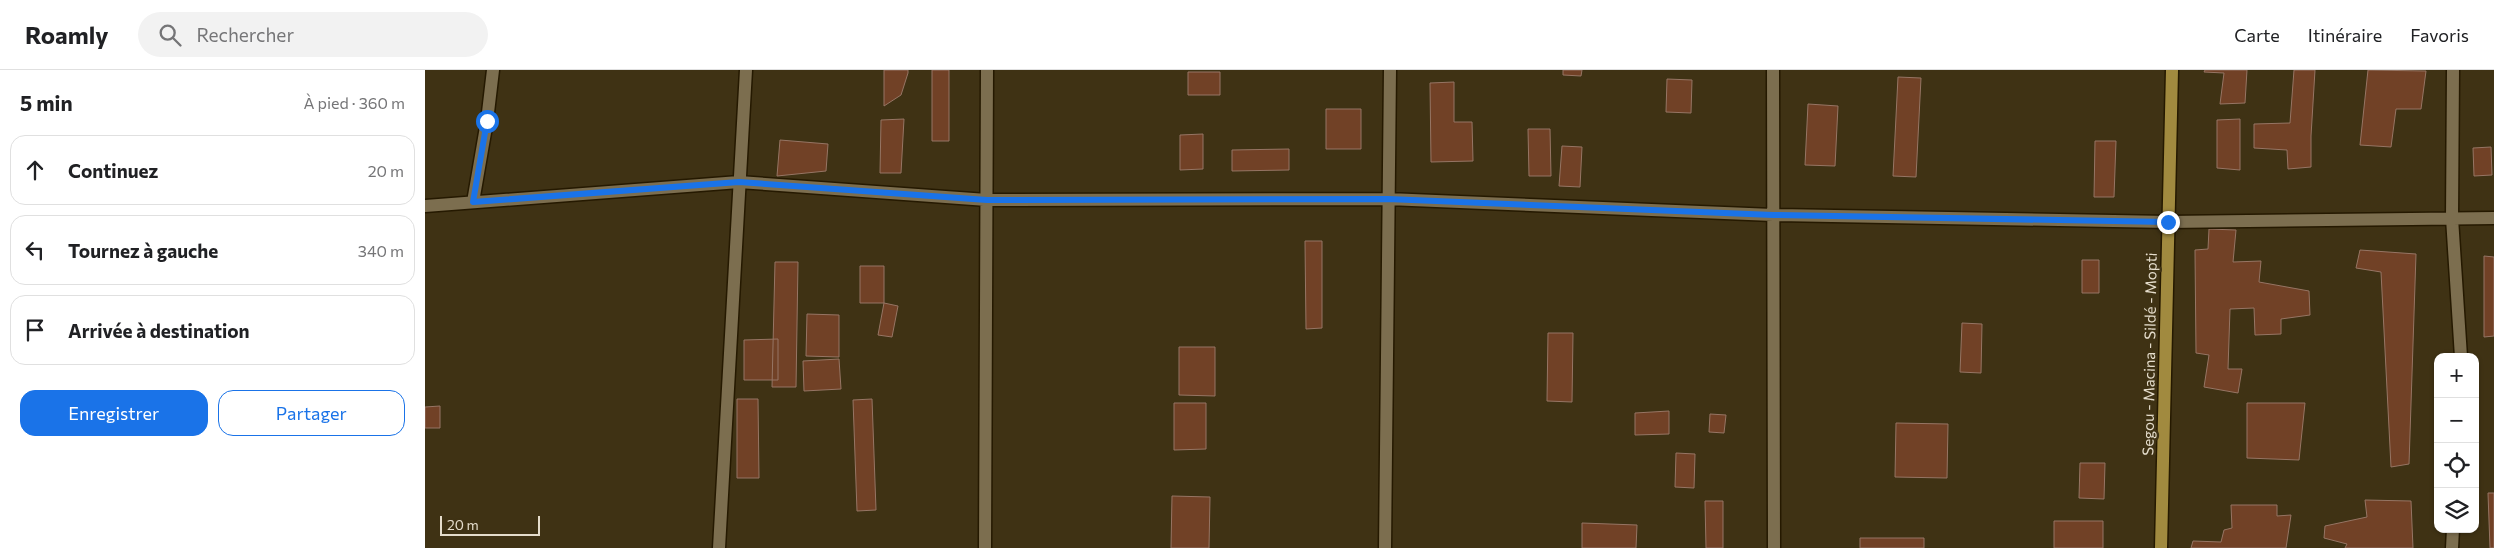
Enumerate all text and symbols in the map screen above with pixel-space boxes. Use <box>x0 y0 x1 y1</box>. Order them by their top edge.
search box <box>138 12 488 57</box>
text: Roamly <box>25 20 108 49</box>
icon: search <box>156 21 184 49</box>
text: Rechercher <box>196 23 294 46</box>
text: Carte <box>2234 24 2280 46</box>
text: Itinéraire <box>2308 24 2382 46</box>
text: Favoris <box>2410 24 2469 46</box>
text: 5 min <box>20 90 73 115</box>
text: À pied · 360 m <box>303 93 405 112</box>
route start <box>476 110 499 133</box>
icon: ahead <box>21 156 49 184</box>
text: Continuez <box>68 159 158 182</box>
text: 20 m <box>368 161 404 180</box>
route end <box>2157 211 2180 234</box>
icon: left <box>21 236 49 264</box>
text: Tournez à gauche <box>68 239 218 262</box>
text: 340 m <box>358 241 404 260</box>
street label: Segou - Macina - Sildé - Mopti <box>2138 252 2160 456</box>
icon: arrive <box>21 316 49 344</box>
text: Arrivée à destination <box>68 319 250 342</box>
map controls <box>2434 353 2479 533</box>
button: + <box>2434 353 2479 398</box>
button: Enregistrer <box>20 390 208 436</box>
button: Partager <box>218 390 405 436</box>
button: − <box>2434 398 2479 443</box>
button: locate <box>2434 443 2479 488</box>
button: layers <box>2434 488 2479 533</box>
scale bar <box>440 513 540 536</box>
text: 20 m <box>447 516 479 533</box>

